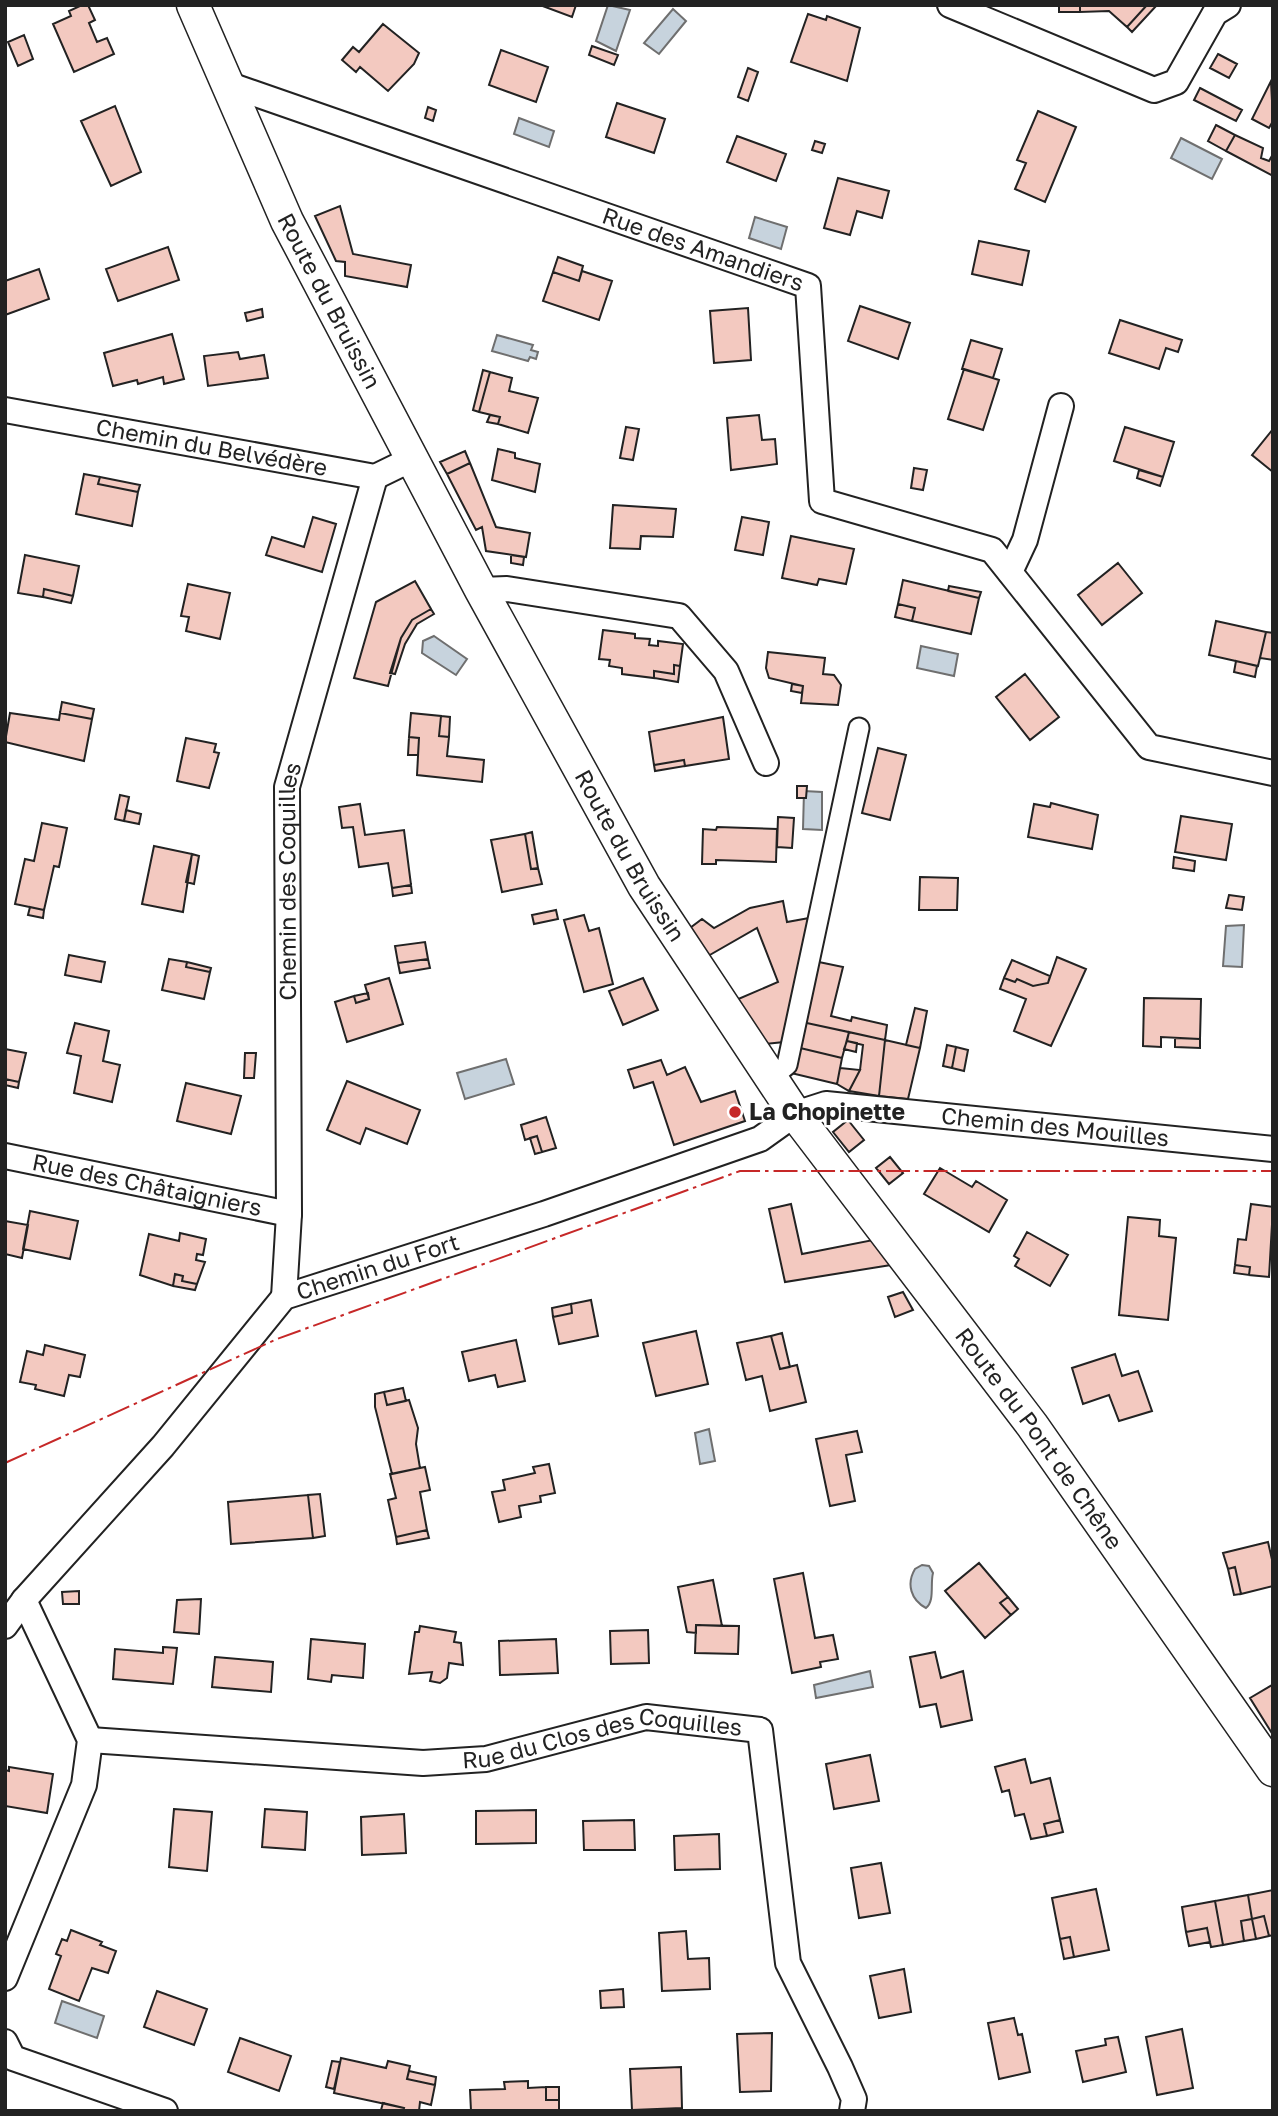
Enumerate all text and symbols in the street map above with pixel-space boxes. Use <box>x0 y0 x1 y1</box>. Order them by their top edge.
street label: Rue des Amandiers <box>599 201 808 297</box>
street label: Route du Bruissin <box>272 208 388 393</box>
street label: Chemin du Belvédère <box>94 412 330 481</box>
street label: Chemin des Coquilles <box>272 759 306 1001</box>
street label: Route du Bruissin <box>570 764 692 946</box>
place label: La Chopinette <box>749 1097 905 1125</box>
street label: Chemin des Mouilles <box>940 1101 1170 1151</box>
marker: La Chopinette <box>727 1104 743 1120</box>
street label: Rue des Châtaigniers <box>30 1147 265 1221</box>
street label: Chemin du Fort <box>293 1227 462 1305</box>
street label: Route du Pont de Chêne <box>950 1322 1129 1554</box>
street label: Rue du Clos des Coquilles <box>461 1701 744 1773</box>

